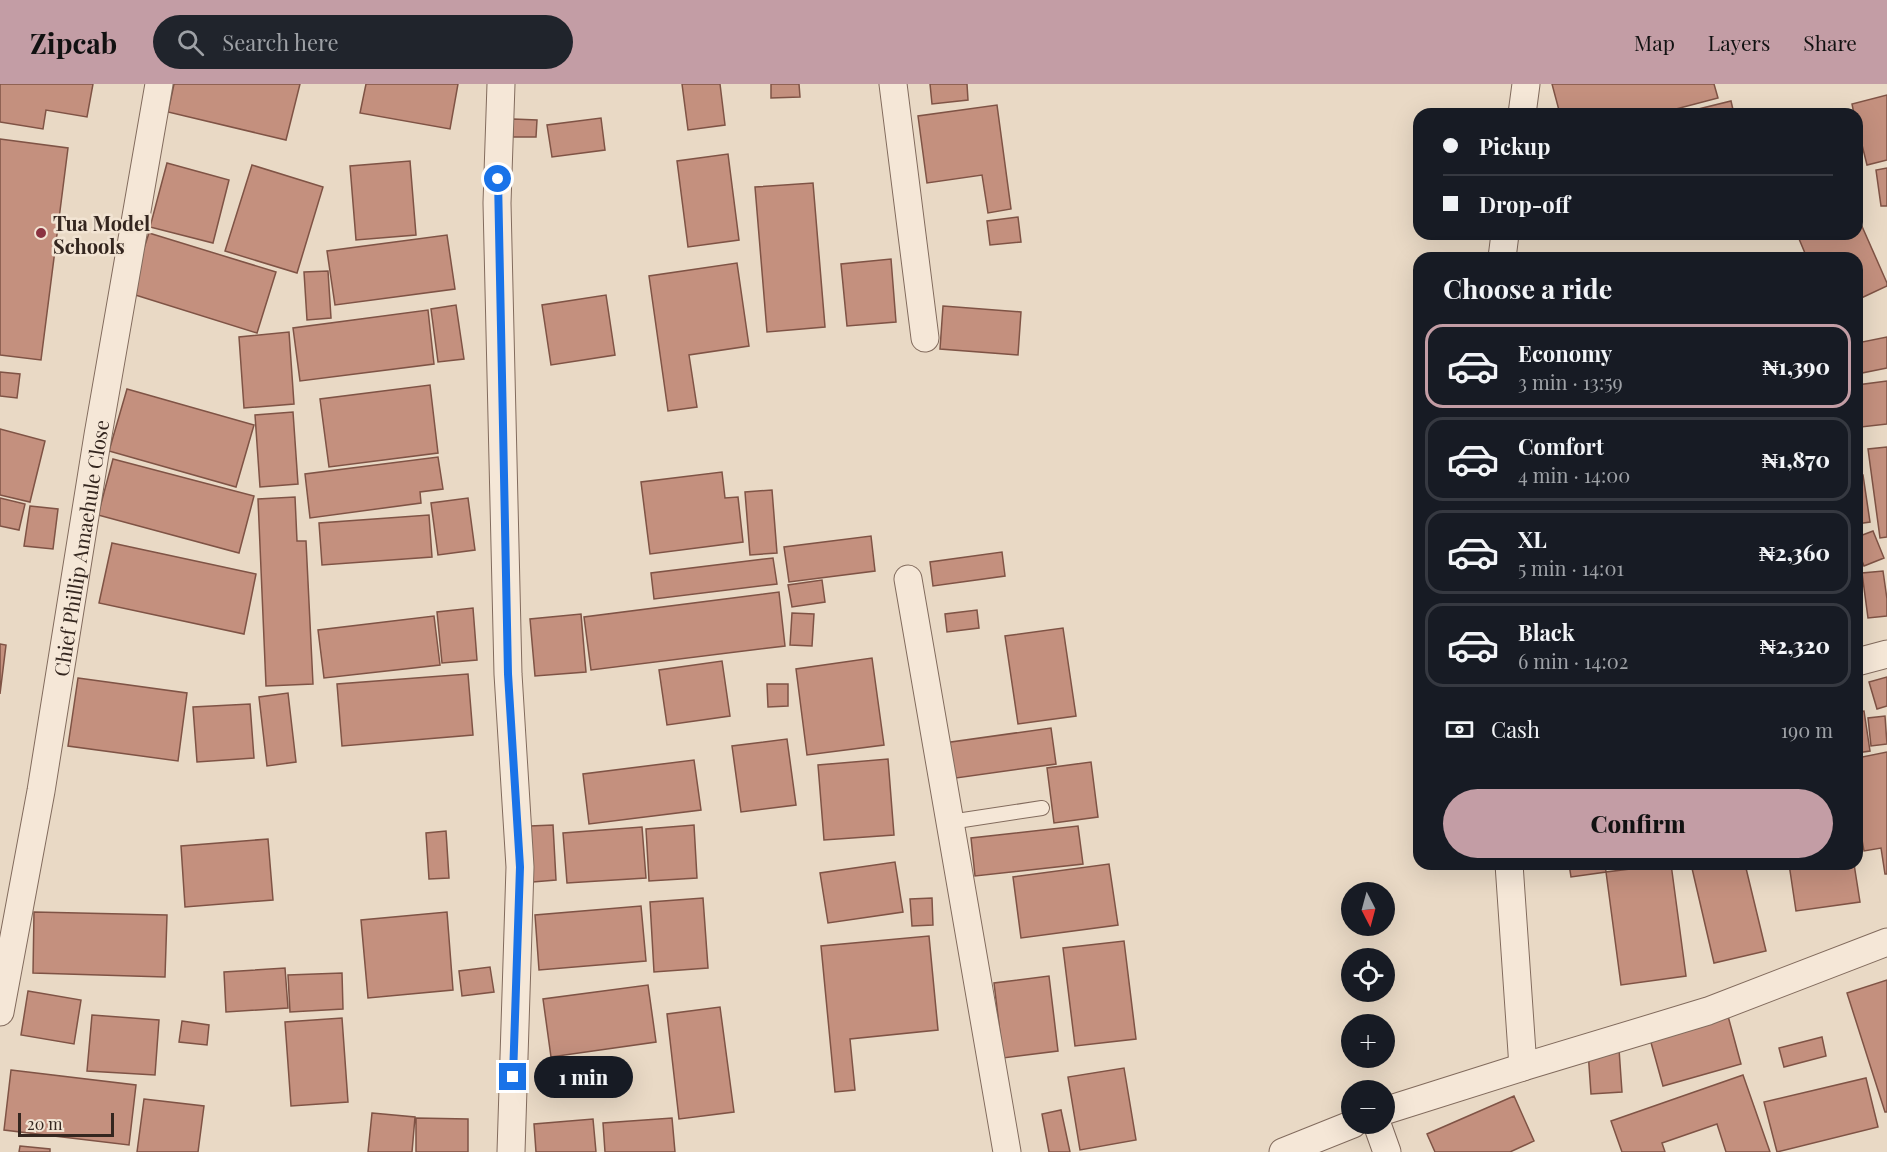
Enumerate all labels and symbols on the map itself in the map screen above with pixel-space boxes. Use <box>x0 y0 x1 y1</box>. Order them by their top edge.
route start <box>484 165 511 192</box>
place label: Tua Model Schools <box>53 209 150 259</box>
marker: Tua Model Schools <box>34 226 48 240</box>
street label: Chief Phillip Amaehule Close <box>46 417 114 678</box>
north arrow <box>1341 882 1395 936</box>
callout: 1 min <box>534 1056 633 1098</box>
route end <box>499 1063 526 1090</box>
scale bar <box>18 1110 114 1138</box>

